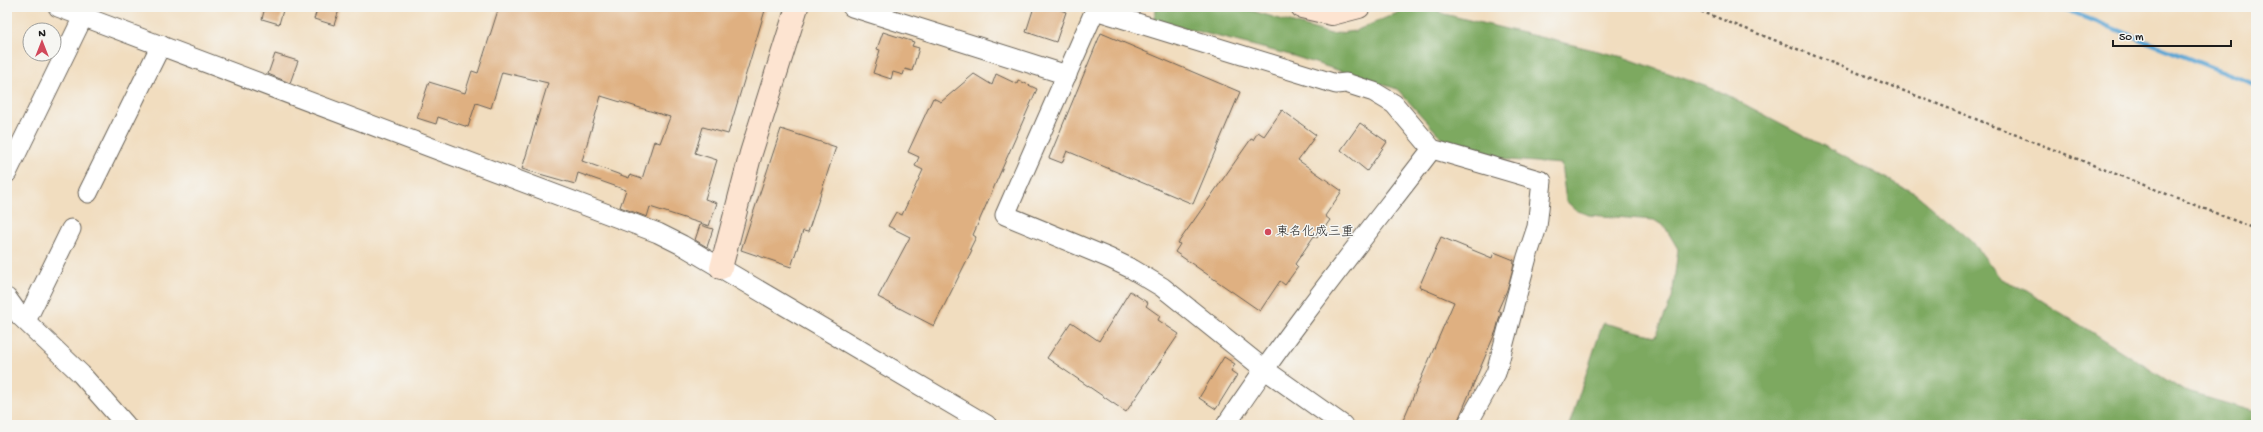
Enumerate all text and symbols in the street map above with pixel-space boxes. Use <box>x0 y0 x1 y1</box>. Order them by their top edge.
north arrow <box>22 22 62 62</box>
scale bar <box>2113 22 2231 48</box>
text: N <box>38 28 46 40</box>
text: 50 m <box>2119 31 2144 45</box>
place label: 東名化成三重 <box>1276 224 1354 240</box>
marker: 東名化成三重 <box>1263 227 1273 237</box>

